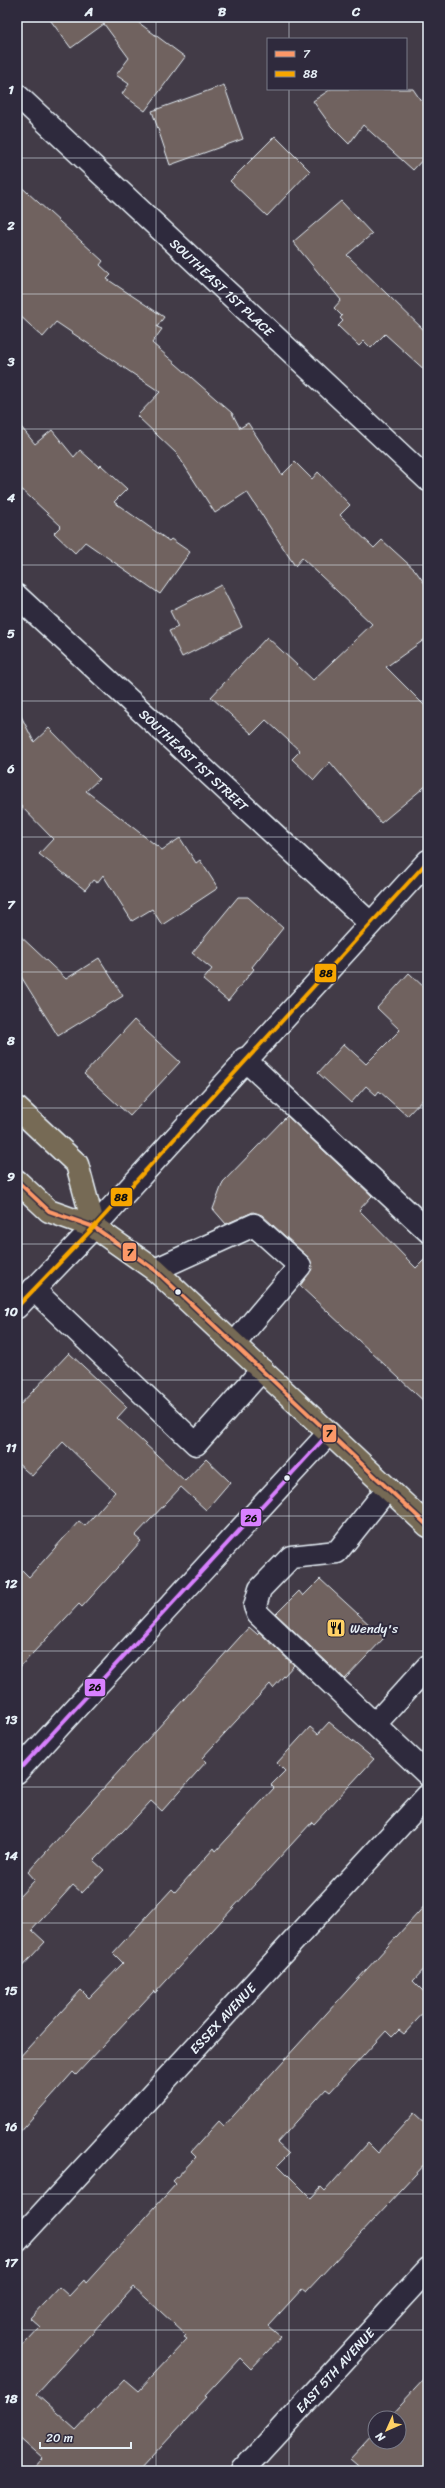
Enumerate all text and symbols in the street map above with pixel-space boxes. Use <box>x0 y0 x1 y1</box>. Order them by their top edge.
text: A <box>84 0 93 23</box>
text: B <box>218 0 227 23</box>
text: C <box>351 0 361 23</box>
legend <box>267 38 407 90</box>
text: 7 <box>303 43 311 65</box>
text: 88 <box>303 63 317 85</box>
text: 1 <box>8 78 14 101</box>
text: 2 <box>6 214 15 237</box>
street label: SOUTHEAST 1ST PLACE <box>165 232 280 343</box>
text: 3 <box>6 350 15 373</box>
text: 4 <box>6 486 16 509</box>
text: 5 <box>7 622 15 645</box>
street label: SOUTHEAST 1ST STREET <box>134 703 255 817</box>
text: 6 <box>6 757 15 780</box>
text: 7 <box>7 893 16 916</box>
line badge: 88 <box>314 963 337 983</box>
text: 88 <box>318 964 333 983</box>
text: 8 <box>6 1029 15 1052</box>
text: 9 <box>7 1165 15 1188</box>
line badge: 88 <box>110 1187 133 1207</box>
text: 88 <box>113 1188 128 1207</box>
line badge: 7 <box>122 1242 137 1262</box>
text: 7 <box>127 1243 135 1262</box>
unlabelled marker <box>173 1287 183 1297</box>
text: 10 <box>4 1300 18 1323</box>
line badge: 7 <box>322 1424 337 1443</box>
text: 7 <box>326 1424 334 1443</box>
text: 11 <box>5 1436 17 1459</box>
unlabelled marker <box>282 1473 292 1483</box>
line badge: 26 <box>240 1508 262 1527</box>
text: 26 <box>244 1509 257 1528</box>
text: 12 <box>4 1572 18 1595</box>
restaurant icon: Wendy's <box>325 1617 347 1639</box>
place label: Wendy's <box>350 1617 399 1640</box>
line badge: 26 <box>84 1678 106 1697</box>
text: 26 <box>88 1678 101 1697</box>
text: 13 <box>5 1708 18 1731</box>
text: 14 <box>4 1844 19 1867</box>
street label: ESSEX AVENUE <box>183 1977 262 2059</box>
text: 15 <box>4 1979 18 2002</box>
text: 16 <box>5 2115 18 2138</box>
text: 17 <box>4 2251 19 2274</box>
street label: EAST 5TH AVENUE <box>289 2322 381 2418</box>
text: 18 <box>4 2387 18 2410</box>
north arrow <box>367 2410 407 2450</box>
scale bar <box>40 2424 131 2450</box>
text: 20 m <box>46 2427 73 2449</box>
text: N <box>371 2427 390 2447</box>

